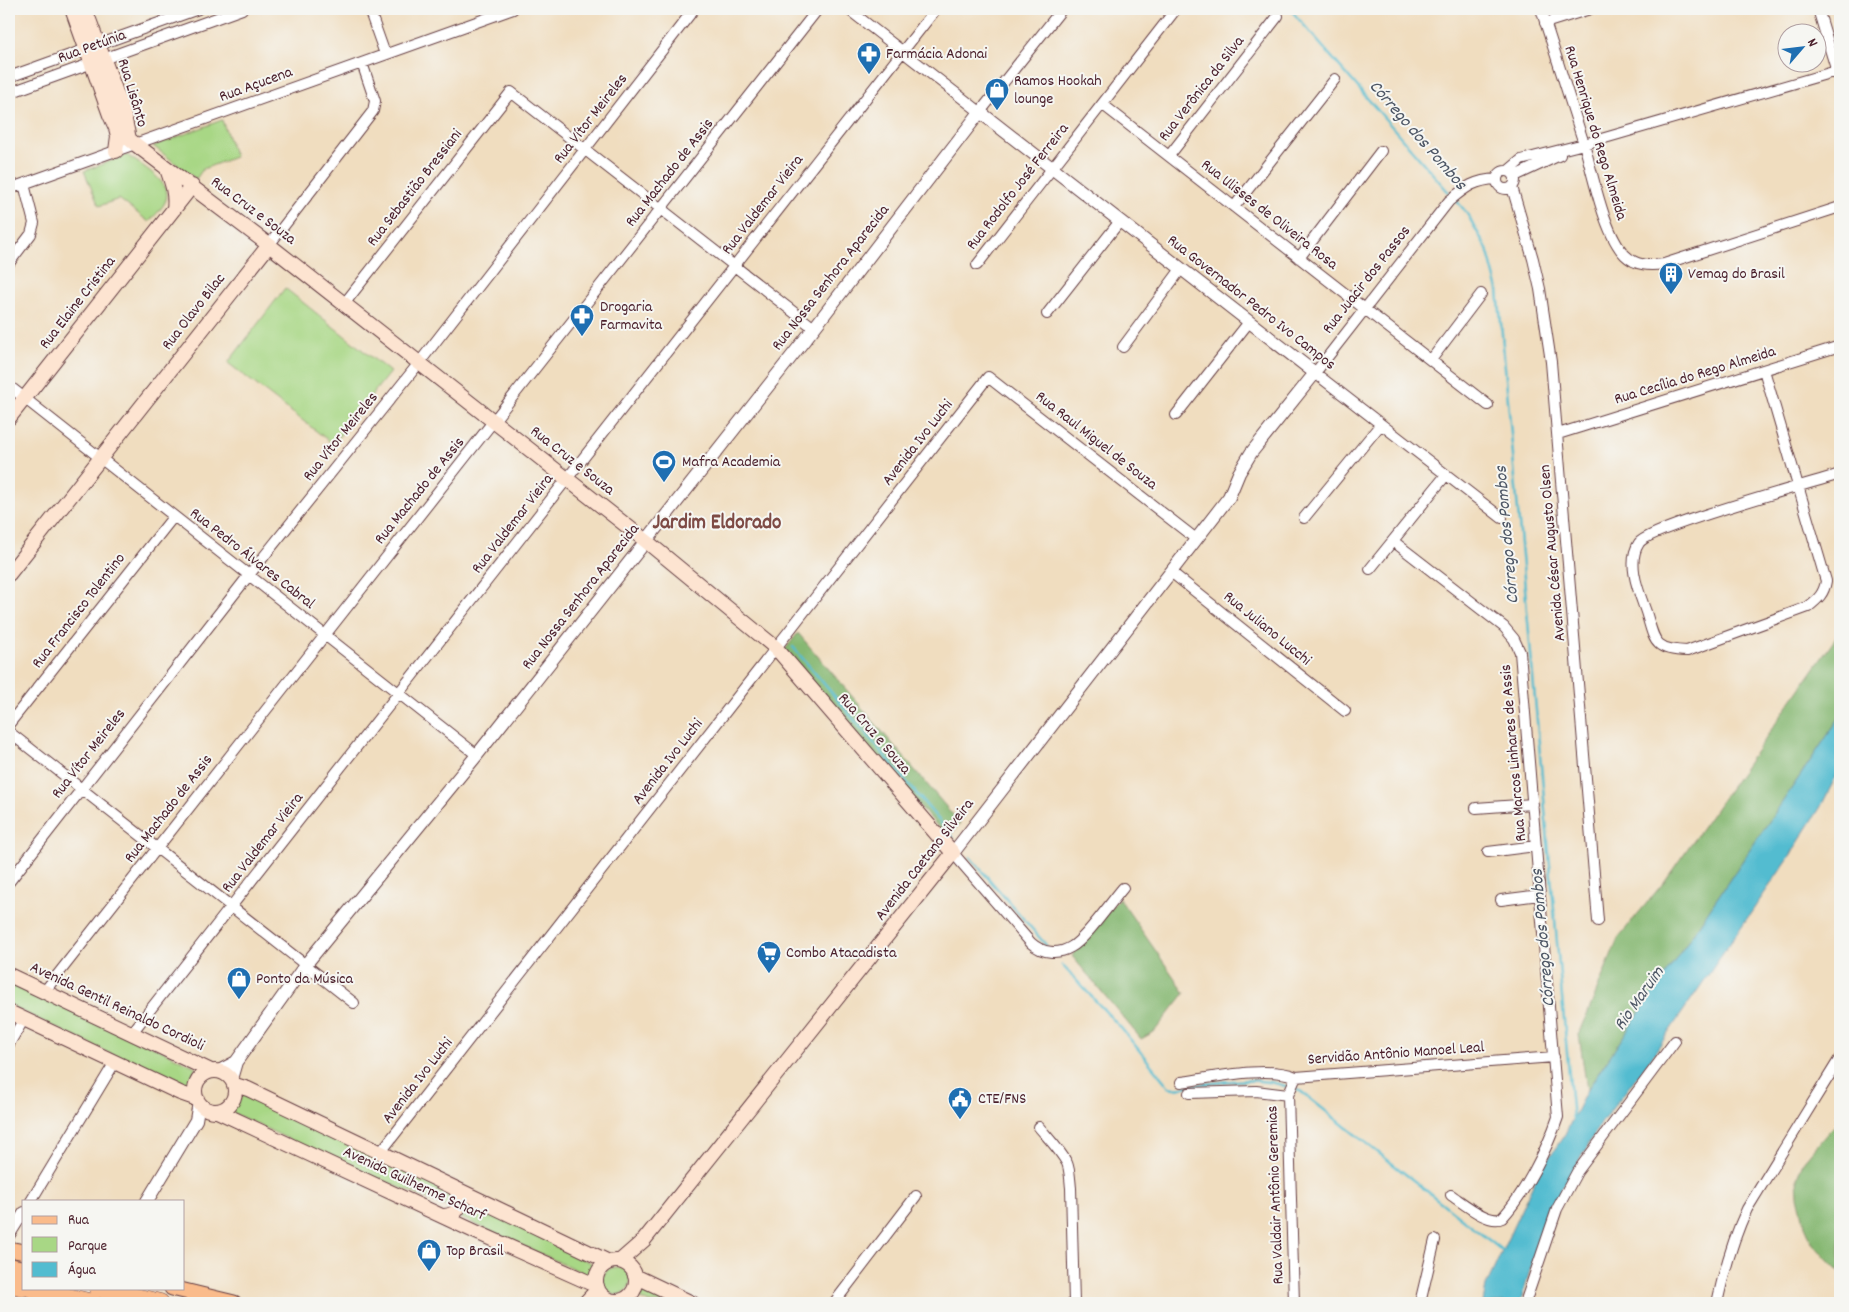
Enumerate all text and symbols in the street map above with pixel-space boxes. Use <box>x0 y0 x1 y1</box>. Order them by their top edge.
north arrow <box>1776 22 1826 72</box>
street label: Rua Petúnia <box>55 24 130 70</box>
street label: Rua Verônica da Silva <box>1153 31 1251 147</box>
text: N <box>1801 35 1822 51</box>
pharmacy icon: Farmácia Adonai <box>856 41 882 75</box>
place label: Farmácia Adonai <box>886 43 987 66</box>
street label: Rua Henrique do Rego Almeida <box>1557 43 1633 224</box>
street label: Rua Lisânto <box>111 56 153 130</box>
street label: Rua Açucena <box>216 61 296 109</box>
street label: Rua Vítor Meireles <box>548 69 634 169</box>
place label: Ramos Hookah lounge <box>1014 70 1102 111</box>
water label: Córrego dos Pombos <box>1362 76 1472 197</box>
shop icon: Ramos Hookah lounge <box>984 77 1010 111</box>
street label: Rua Machado de Assis <box>620 114 720 232</box>
street label: Rua Rodolfo José Ferreira <box>961 118 1075 255</box>
street label: Rua Sebastião Bressiani <box>362 124 468 252</box>
street label: Rua Valdemar Vieira <box>717 150 810 260</box>
street label: Rua Ulisses de Oliveira Rosa <box>1196 154 1343 276</box>
street label: Rua Cruz e Souza <box>205 171 301 251</box>
street label: Rua Nossa Senhora Aparecida <box>767 200 896 356</box>
street label: Rua Juacir dos Passos <box>1317 221 1417 339</box>
street label: Rua Governador Pedro Ivo Campos <box>1162 230 1340 376</box>
street label: Rua Elaine Cristina <box>34 251 122 354</box>
building icon: Vemag do Brasil <box>1658 261 1684 295</box>
place label: Vemag do Brasil <box>1688 263 1785 286</box>
street label: Rua Olavo Bilac <box>157 269 231 355</box>
place label: Drogaria Farmavita <box>600 296 663 337</box>
pharmacy icon: Drogaria Farmavita <box>569 303 595 337</box>
street label: Rua Cecília do Rego Almeida <box>1612 340 1779 411</box>
street label: Rua Raul Miguel de Souza <box>1030 386 1162 496</box>
street label: Rua Vítor Meireles <box>298 387 384 487</box>
street label: Avenida Ivo Luchi <box>877 395 959 491</box>
street label: Rua Cruz e Souza <box>525 421 620 502</box>
street label: Rua Machado de Assis <box>369 432 471 550</box>
sports icon: Mafra Academia <box>651 449 677 483</box>
place label: Mafra Academia <box>682 451 781 474</box>
street label: Avenida César Augusto Olsen <box>1534 464 1572 642</box>
water label: Córrego dos Pombos <box>1489 465 1526 605</box>
street label: Rua Valdemar Vieira <box>467 469 560 579</box>
street label: Rua Pedro Álvares Cabral <box>184 503 320 615</box>
district label: Jardim Eldorado <box>653 509 781 539</box>
street label: Rua Nossa Senhora Aparecida <box>517 519 646 675</box>
street label: Rua Francisco Tolentino <box>27 548 131 674</box>
street label: Rua Juliano Lucchi <box>1218 586 1316 672</box>
street label: Rua Marcos Linhares de Assis <box>1495 663 1533 843</box>
street label: Rua Cruz e Souza <box>832 688 916 780</box>
street label: Rua Vítor Meireles <box>46 704 132 804</box>
street label: Avenida Ivo Luchi <box>627 714 709 810</box>
street label: Rua Machado de Assis <box>119 750 219 868</box>
street label: Rua Valdemar Vieira <box>217 788 310 898</box>
street label: Avenida Caetano Silveira <box>870 794 980 926</box>
water label: Córrego dos Pombos <box>1525 868 1562 1008</box>
supermarket icon: Combo Atacadista <box>756 940 782 974</box>
place label: Combo Atacadista <box>786 942 897 965</box>
street label: Avenida Gentil Reinaldo Cordioli <box>26 956 208 1058</box>
water label: Rio Maruim <box>1609 961 1672 1036</box>
shop icon: Ponto da Música <box>226 966 252 1000</box>
place label: Ponto da Música <box>256 968 354 991</box>
street label: Avenida Ivo Luchi <box>377 1033 459 1129</box>
street label: Servidão Antônio Manoel Leal <box>1307 1036 1485 1072</box>
public building icon: CTE/FNS <box>947 1086 973 1120</box>
place label: CTE/FNS <box>978 1088 1026 1111</box>
street label: Rua Valdair Antônio Geremias <box>1261 1105 1291 1285</box>
street label: Avenida Guilherme Scharf <box>339 1141 489 1227</box>
legend <box>22 1200 185 1290</box>
text: Rua <box>68 1210 90 1232</box>
text: Parque <box>68 1236 108 1258</box>
shop icon: Top Brasil <box>416 1238 442 1272</box>
place label: Top Brasil <box>446 1240 504 1263</box>
text: Água <box>68 1260 97 1282</box>

